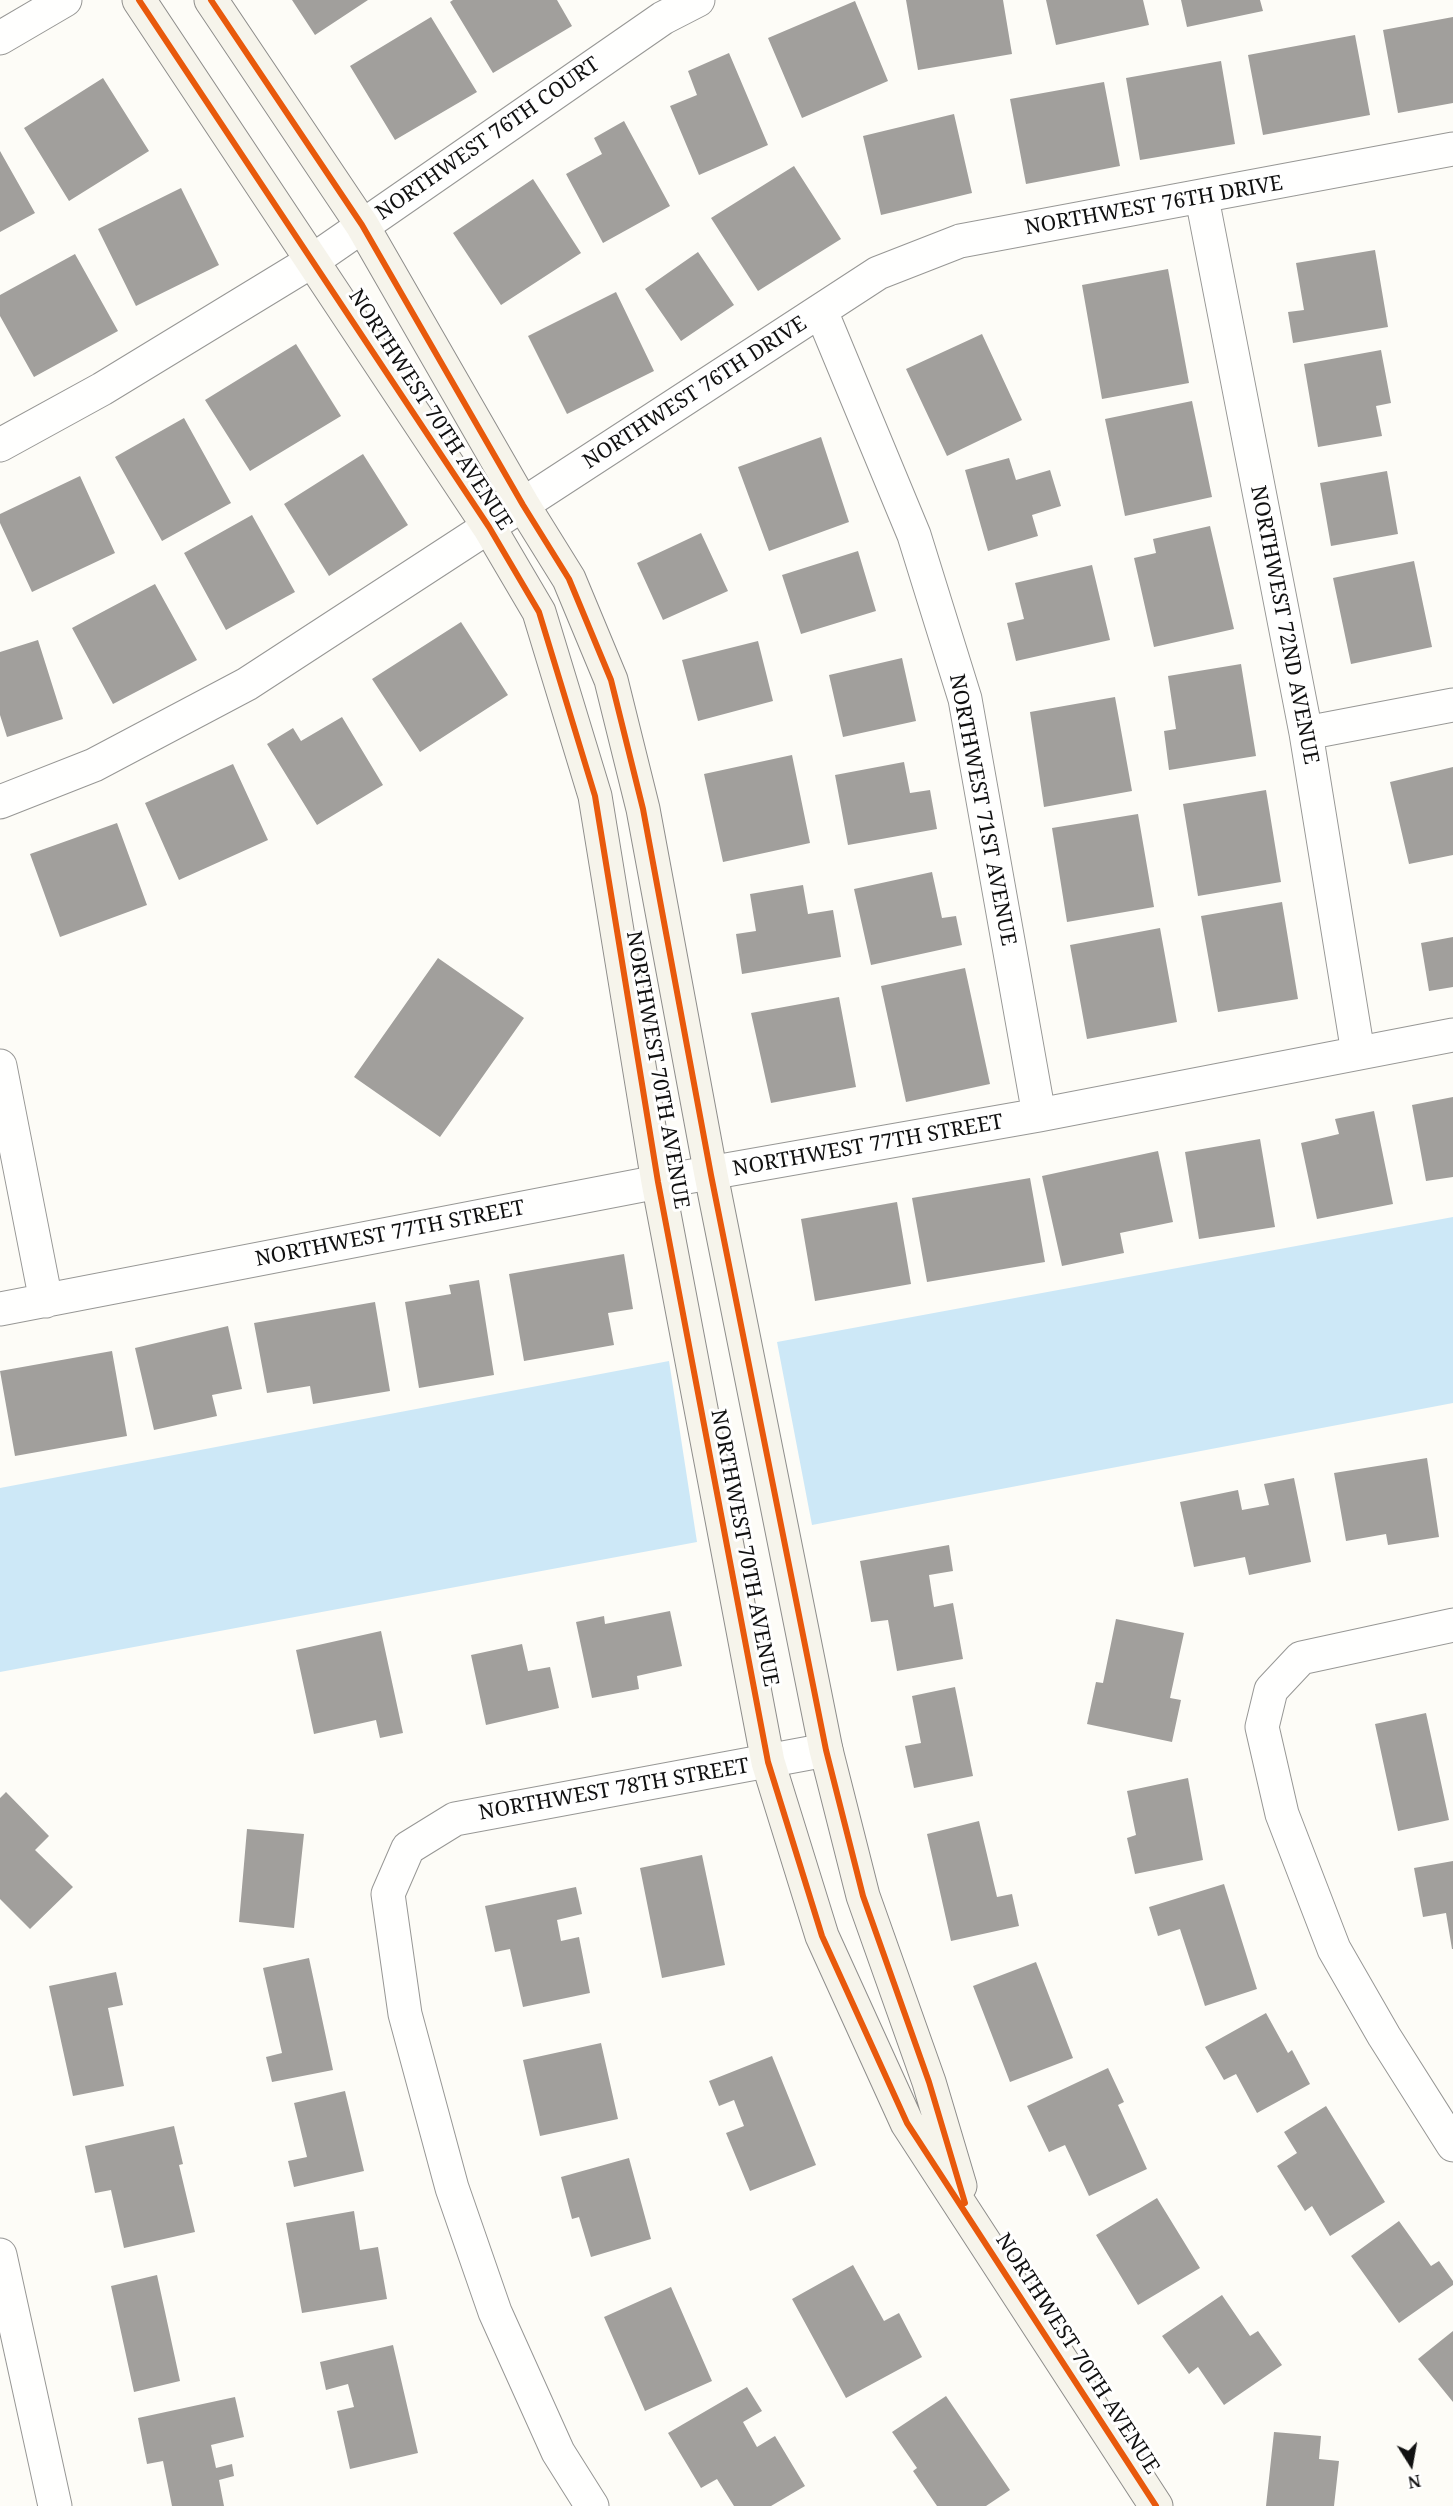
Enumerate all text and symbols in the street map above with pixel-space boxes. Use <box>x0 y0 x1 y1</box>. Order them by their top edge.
street label: NORTHWEST 76TH COURT <box>371 52 605 226</box>
street label: NORTHWEST 76TH DRIVE <box>1023 171 1285 241</box>
street label: NORTHWEST 70TH AVENUE <box>343 285 517 535</box>
street label: NORTHWEST 76TH DRIVE <box>579 311 811 475</box>
street label: NORTHWEST 72ND AVENUE <box>1245 483 1323 767</box>
street label: NORTHWEST 71ST AVENUE <box>943 672 1021 948</box>
street label: NORTHWEST 70TH AVENUE <box>620 929 694 1211</box>
street label: NORTHWEST 77TH STREET <box>731 1110 1005 1182</box>
street label: NORTHWEST 77TH STREET <box>253 1195 527 1273</box>
street label: NORTHWEST 70TH AVENUE <box>705 1407 783 1689</box>
street label: NORTHWEST 78TH STREET <box>477 1754 751 1826</box>
street label: NORTHWEST 70TH AVENUE <box>990 2229 1164 2479</box>
north arrow <box>1381 2434 1441 2494</box>
text: N <box>1406 2470 1423 2494</box>

